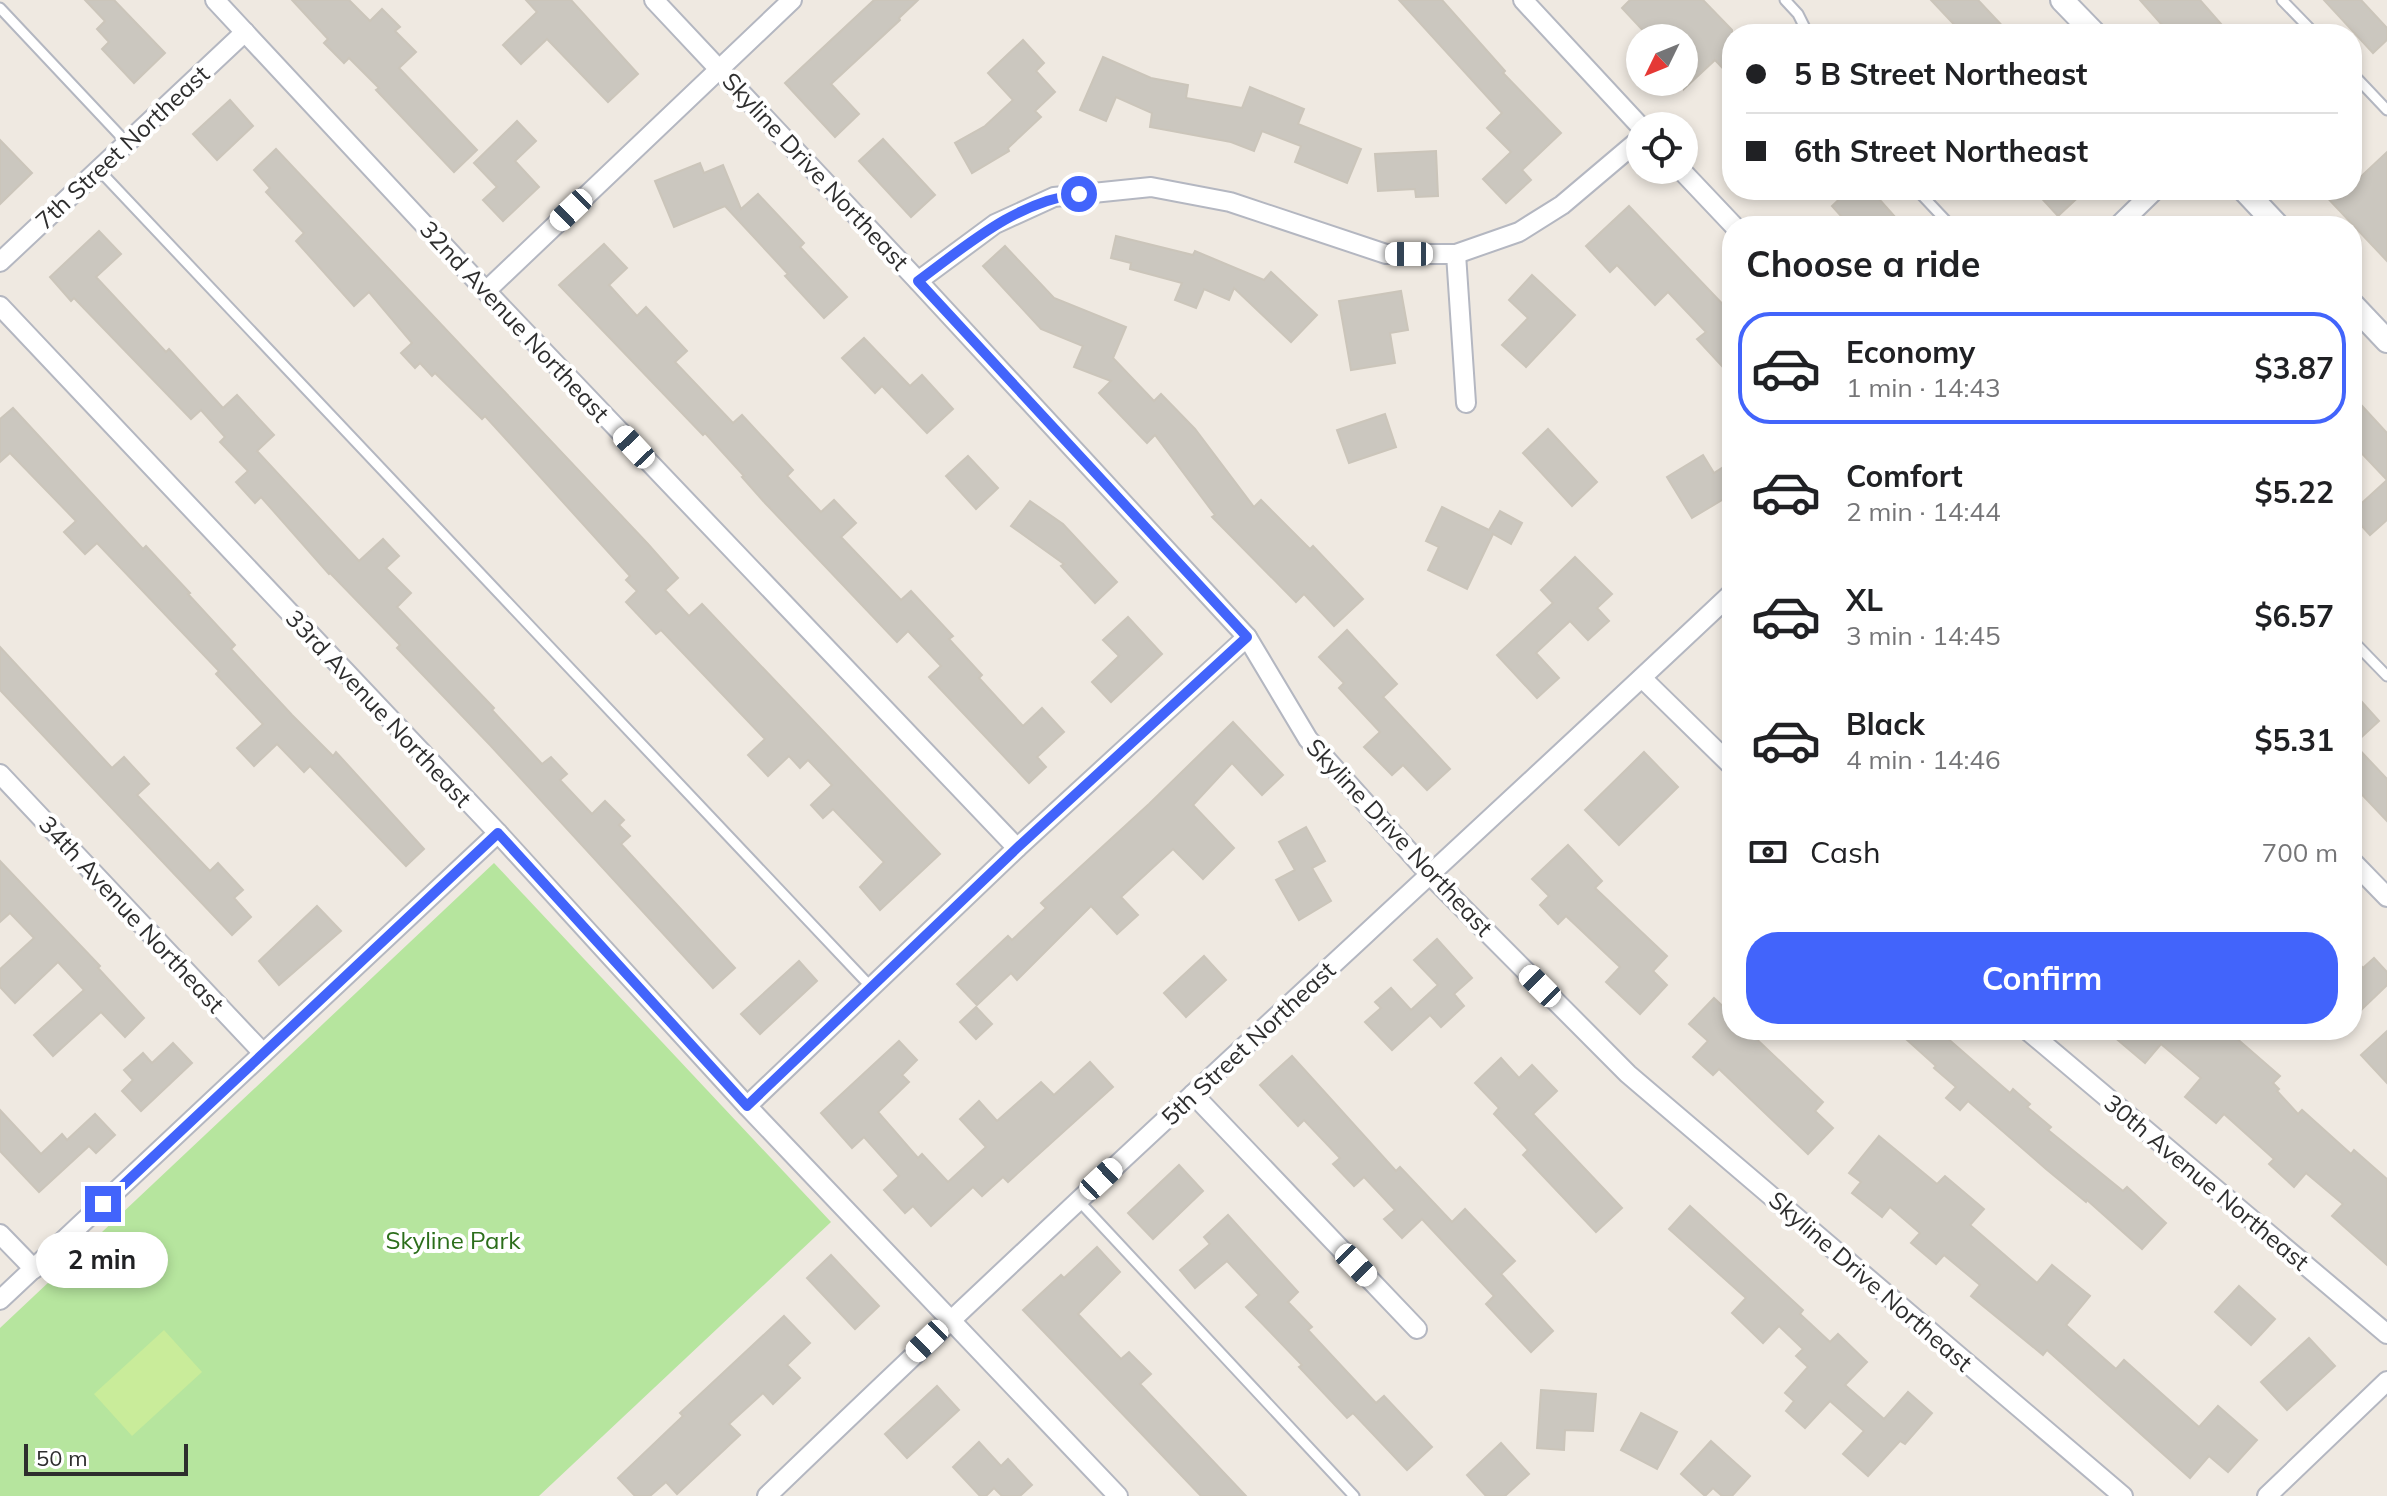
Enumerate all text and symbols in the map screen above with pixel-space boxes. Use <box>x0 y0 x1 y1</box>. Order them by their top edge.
north arrow <box>1626 24 1698 96</box>
map controls <box>1626 24 1698 184</box>
text: 5 B Street Northeast <box>1794 55 2087 93</box>
street label: 7th Street Northeast <box>29 59 215 235</box>
street label: Skyline Drive Northeast <box>716 66 916 276</box>
button: locate <box>1626 112 1698 184</box>
text: 6th Street Northeast <box>1794 132 2088 170</box>
route start <box>1061 176 1097 212</box>
car <box>545 185 597 235</box>
street label: 32nd Avenue Northeast <box>414 214 616 428</box>
text: Choose a ride <box>1746 241 1980 286</box>
car <box>1385 242 1433 266</box>
icon: car <box>1750 332 1822 404</box>
text: Economy <box>1846 333 1975 371</box>
text: $3.87 <box>2255 349 2334 387</box>
text: 1 min · 14:43 <box>1846 371 2001 404</box>
car <box>609 421 659 473</box>
icon: car <box>1750 456 1822 528</box>
text: Comfort <box>1846 457 1963 495</box>
text: $5.22 <box>2255 473 2334 511</box>
text: 2 min · 14:44 <box>1846 495 2001 528</box>
icon: car <box>1750 580 1822 652</box>
text: XL <box>1846 581 1883 619</box>
text: $6.57 <box>2255 597 2334 635</box>
street label: 33rd Avenue Northeast <box>280 603 478 813</box>
text: 3 min · 14:45 <box>1846 619 2001 652</box>
icon: car <box>1750 704 1822 776</box>
text: Black <box>1846 705 1925 743</box>
text: $5.31 <box>2255 721 2334 759</box>
street label: Skyline Drive Northeast <box>1300 732 1500 942</box>
text: 4 min · 14:46 <box>1846 743 2001 776</box>
street label: 34th Avenue Northeast <box>33 809 231 1019</box>
icon: cash <box>1746 830 1790 874</box>
text: Cash <box>1810 833 1881 871</box>
text: 700 m <box>2262 836 2338 869</box>
button: Confirm <box>1746 932 2338 1024</box>
street label: 5th Street Northeast <box>1155 955 1341 1131</box>
car <box>1515 961 1565 1011</box>
street label: 30th Avenue Northeast <box>2098 1087 2316 1277</box>
car <box>1075 1154 1127 1204</box>
street label: Skyline Drive Northeast <box>1763 1184 1979 1378</box>
route end <box>85 1186 121 1222</box>
park label: Skyline Park <box>386 1225 521 1255</box>
callout: 2 min <box>37 1232 169 1288</box>
car <box>1331 1239 1381 1291</box>
text: 2 min <box>68 1243 136 1276</box>
car <box>901 1316 953 1366</box>
scale bar <box>24 1440 188 1476</box>
text: 50 m <box>36 1444 87 1472</box>

